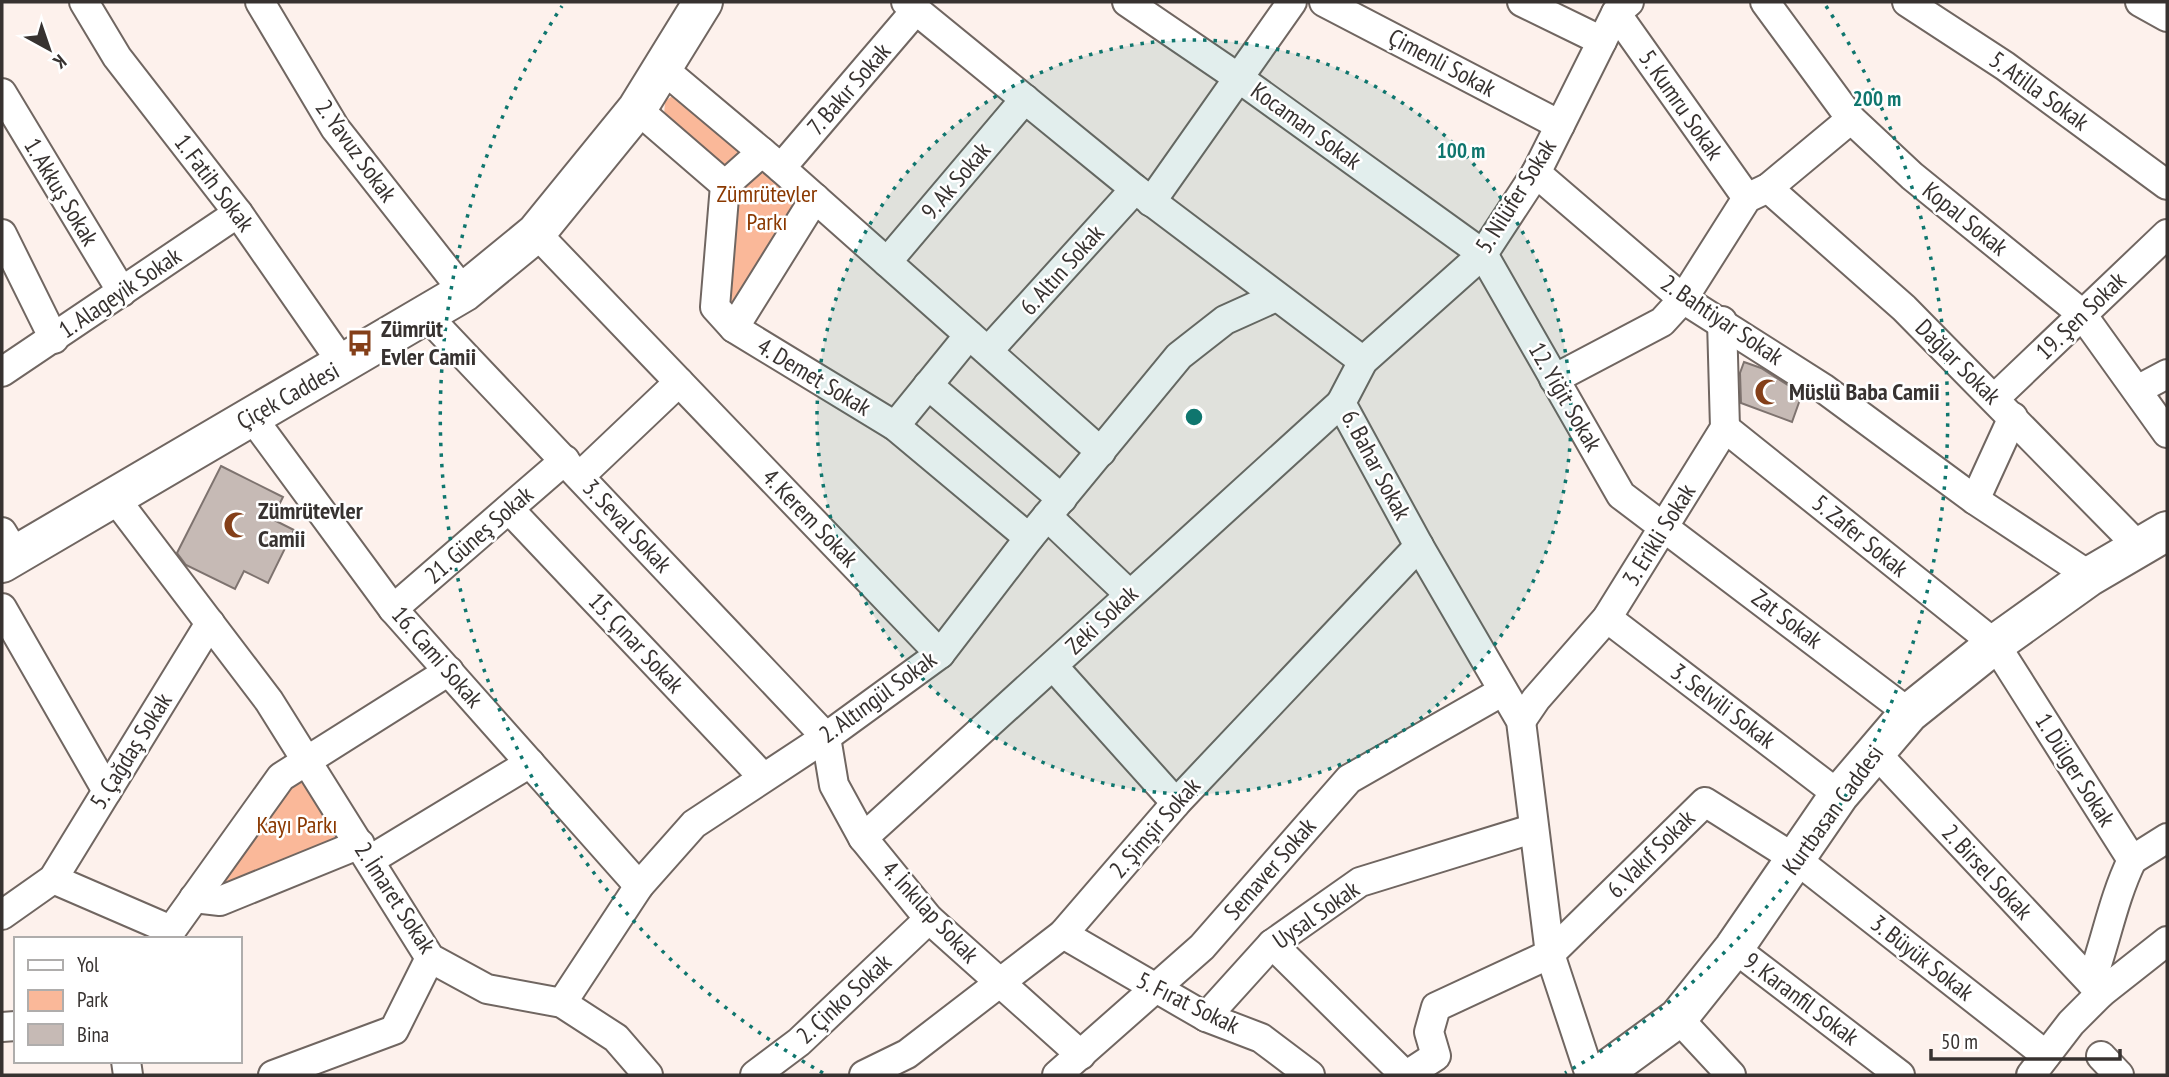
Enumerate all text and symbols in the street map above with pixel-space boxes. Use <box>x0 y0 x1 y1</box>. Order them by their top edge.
north arrow <box>14 14 84 84</box>
street label: Çimenli Sokak <box>1383 21 1502 104</box>
street label: 7. Bakır Sokak <box>800 36 898 141</box>
street label: 5. Kumru Sokak <box>1632 44 1731 166</box>
street label: 5. Atilla Sokak <box>1983 44 2096 137</box>
text: K <box>48 50 71 74</box>
street label: Kocaman Sokak <box>1245 75 1368 176</box>
text: 200 m <box>1853 85 1901 112</box>
street label: 2. Yavuz Sokak <box>309 94 404 208</box>
street label: 1. Fatih Sokak <box>168 128 262 238</box>
street label: 1. Akkuş Sokak <box>17 132 106 252</box>
street label: 5. Nilüfer Sokak <box>1468 132 1563 259</box>
street label: 9. Ak Sokak <box>914 135 997 226</box>
text: 100 m <box>1437 137 1485 164</box>
street label: Kopal Sokak <box>1916 175 2015 263</box>
park label: Zümrütevler Parkı <box>717 178 818 237</box>
street label: 6. Altın Sokak <box>1013 217 1111 321</box>
street label: 1. Alageyik Sokak <box>52 240 188 345</box>
street label: 19. Şen Sokak <box>2029 264 2133 366</box>
street label: 2. Bahtiyar Sokak <box>1655 267 1790 372</box>
street label: Dağlar Sokak <box>1909 312 2008 411</box>
place label: Zümrüt Evler Camii <box>381 313 476 372</box>
bus stop icon: Zümrüt Evler Camii <box>345 328 375 358</box>
street label: 4. Demet Sokak <box>752 331 877 423</box>
street label: 12. Yiğit Sokak <box>1522 337 1609 458</box>
street label: Çiçek Caddesi <box>231 355 344 436</box>
place label: Müslü Baba Camii <box>1789 376 1940 407</box>
mosque icon: Müslü Baba Camii <box>1753 377 1783 407</box>
street label: 6. Bahar Sokak <box>1335 404 1419 526</box>
centre of rings <box>1182 405 1206 429</box>
street label: 4. Kerem Sokak <box>756 462 866 574</box>
street label: 3. Seval Sokak <box>576 472 679 579</box>
street label: 3. Erikli Sokak <box>1615 477 1702 592</box>
street label: 21. Güneş Sokak <box>418 478 540 590</box>
street label: 5. Zafer Sokak <box>1806 488 1915 584</box>
place label: Zümrütevler Camii <box>258 495 364 554</box>
mosque icon: Zümrütevler Camii <box>222 510 252 540</box>
street label: Zeki Sokak <box>1059 578 1145 661</box>
street label: Zat Sokak <box>1746 582 1829 656</box>
street label: 15. Çınar Sokak <box>582 586 691 700</box>
street label: 16. Cami Sokak <box>385 600 490 714</box>
street label: 2. Altıngül Sokak <box>813 643 943 750</box>
street label: 3. Selvili Sokak <box>1665 656 1783 756</box>
street label: 5. Çağdaş Sokak <box>83 686 179 815</box>
street label: 1. Dülger Sokak <box>2028 707 2123 833</box>
street label: Kurtbasan Caddesi <box>1775 739 1890 881</box>
street label: 2. Şimşir Sokak <box>1102 770 1207 884</box>
street label: 6. Vakıf Sokak <box>1600 802 1702 904</box>
park label: Kayı Parkı <box>256 809 338 840</box>
street label: Semaver Sokak <box>1217 811 1323 926</box>
street label: 2. Birsel Sokak <box>1935 817 2040 926</box>
street label: 2. İmaret Sokak <box>348 836 443 960</box>
street label: 4. İnkılap Sokak <box>875 854 986 970</box>
street label: Uysal Sokak <box>1266 873 1366 956</box>
street label: 3. Büyük Sokak <box>1865 908 1981 1008</box>
legend <box>14 937 242 1063</box>
street label: 9. Karanfil Sokak <box>1738 945 1866 1052</box>
street label: 2. Çinko Sokak <box>790 946 898 1050</box>
text: Yol <box>77 951 99 978</box>
street label: 5. Fırat Sokak <box>1132 964 1245 1041</box>
text: Park <box>77 986 108 1013</box>
scale bar <box>1931 1018 2120 1062</box>
text: Bina <box>77 1021 109 1048</box>
text: 50 m <box>1941 1028 1978 1055</box>

